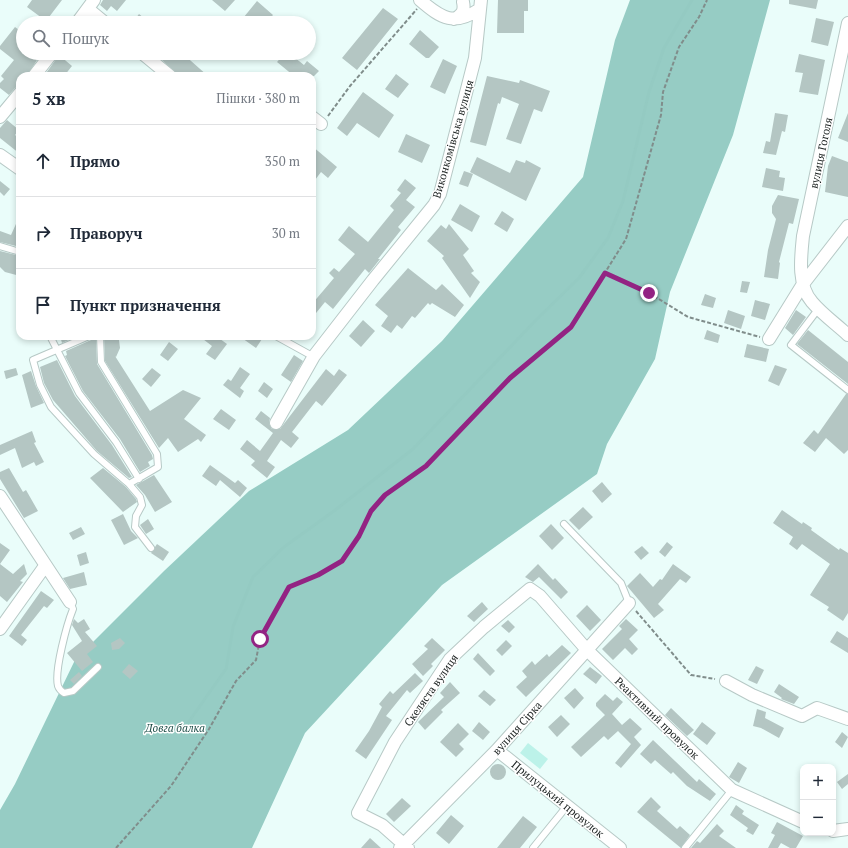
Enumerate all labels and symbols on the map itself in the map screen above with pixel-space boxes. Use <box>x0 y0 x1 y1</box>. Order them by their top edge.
street label: Виконкомівська вулиця <box>429 78 477 200</box>
street label: вулиця Гоголя <box>807 116 835 190</box>
route end <box>640 284 658 302</box>
route start <box>251 630 269 648</box>
street label: Скеляста вулиця <box>401 651 461 729</box>
street label: Реактивний провулок <box>612 674 702 762</box>
street label: вулиця Сірка <box>489 698 545 758</box>
park label: Довга балка <box>144 721 205 735</box>
street label: Прилуцький провулок <box>509 757 607 841</box>

